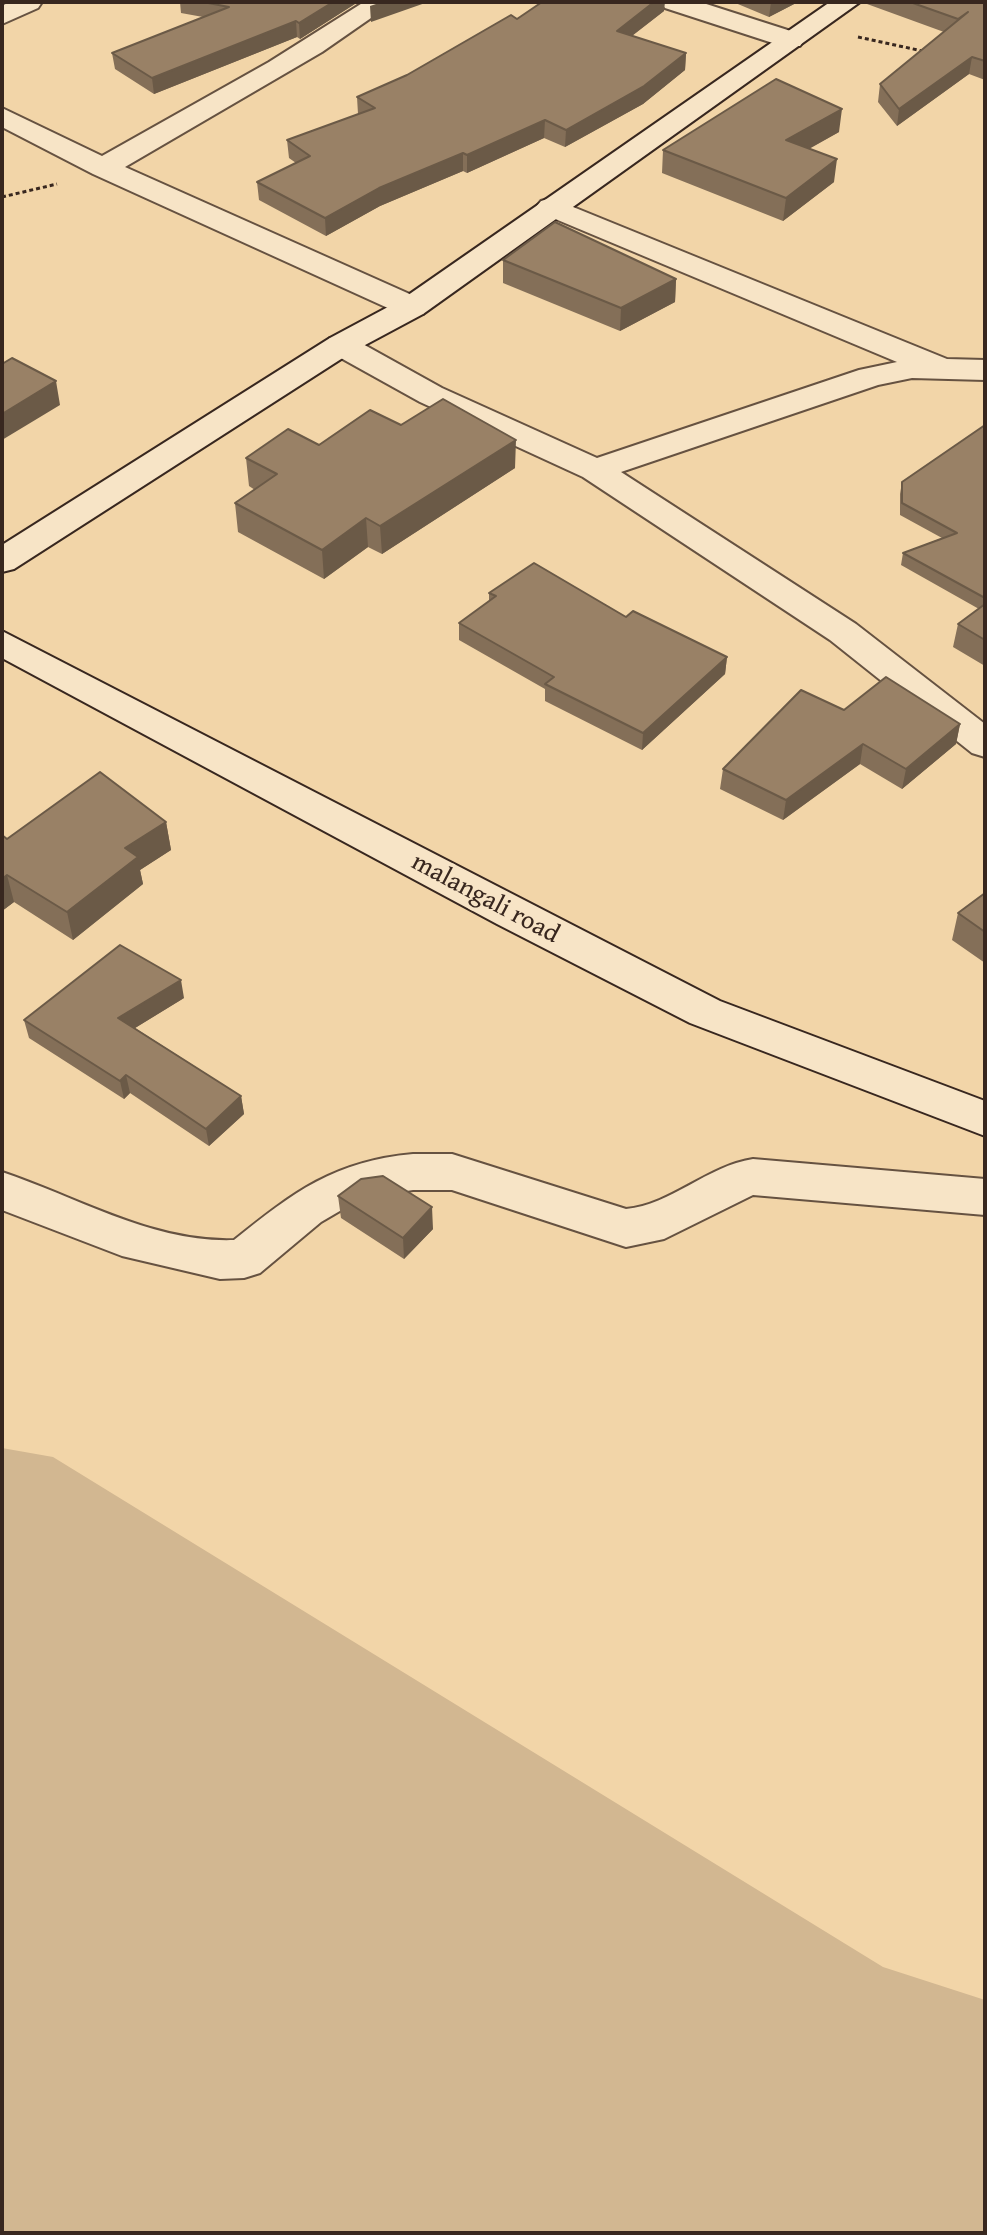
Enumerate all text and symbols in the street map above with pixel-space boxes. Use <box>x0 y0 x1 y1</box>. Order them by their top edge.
street label: malangali road <box>406 847 564 951</box>

